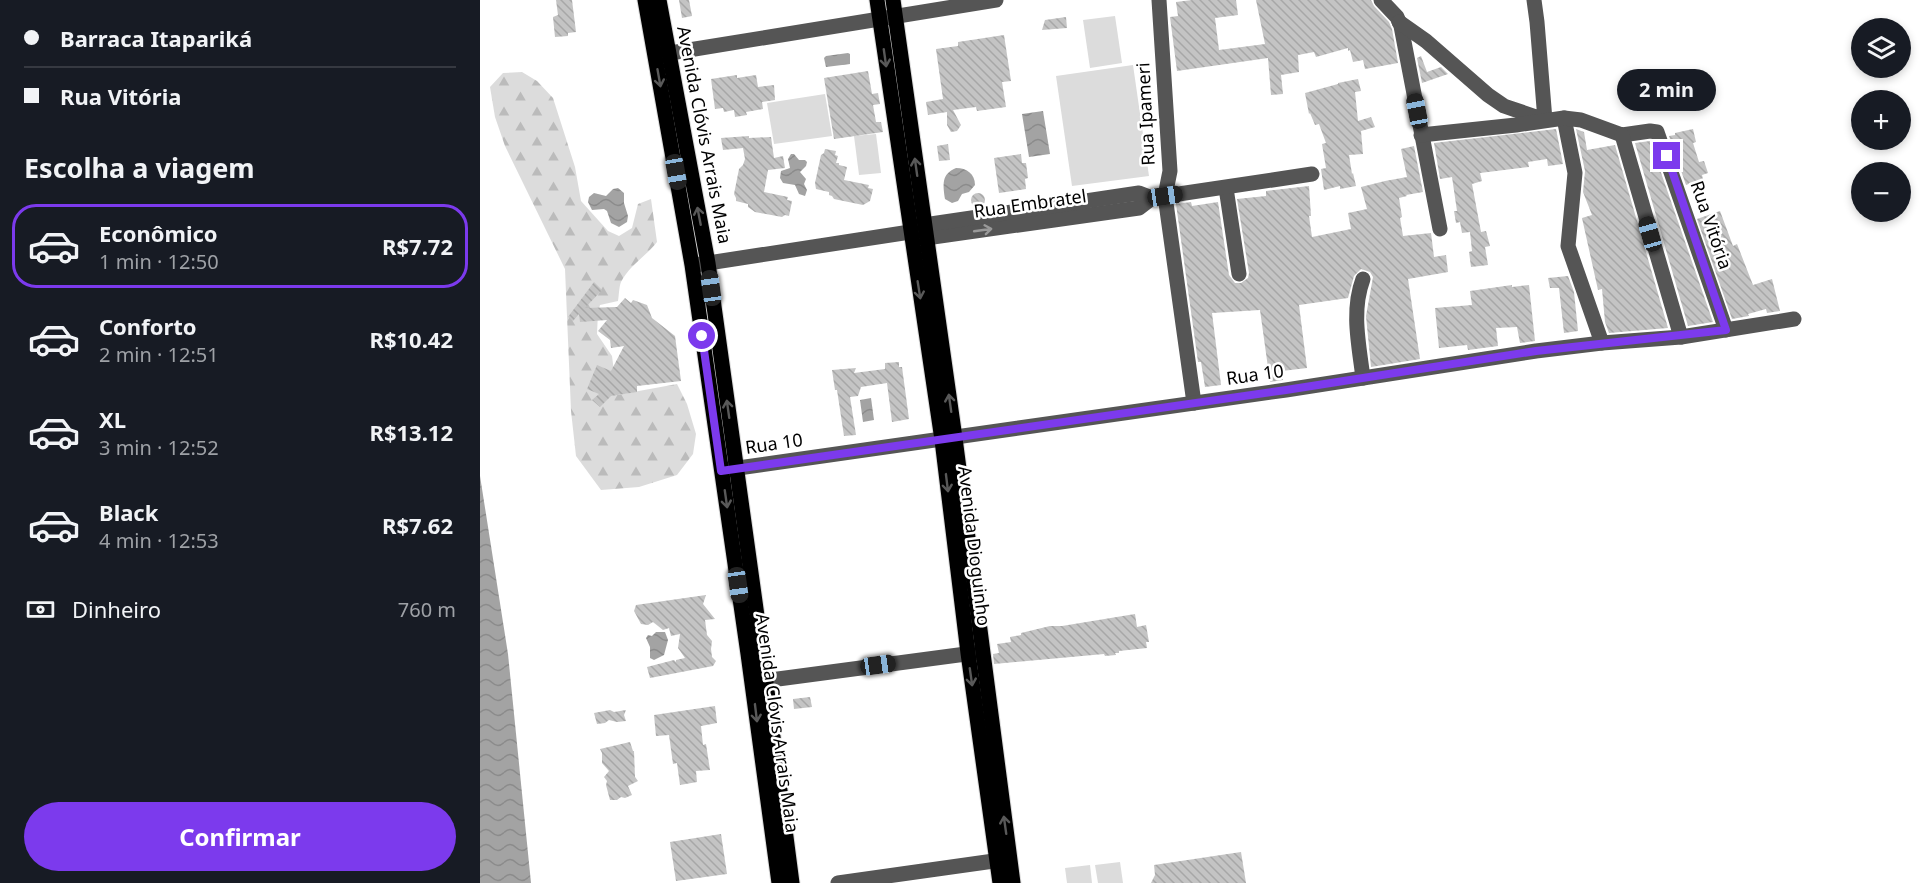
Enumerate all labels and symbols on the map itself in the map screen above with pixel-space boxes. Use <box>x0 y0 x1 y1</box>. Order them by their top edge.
street label: Avenida Clóvis Arrais Maia <box>672 24 738 246</box>
one-way arrow <box>880 47 891 67</box>
street label: Rua Ipameri <box>1130 62 1160 166</box>
one-way arrow <box>654 68 665 88</box>
callout: 2 min <box>1618 69 1716 111</box>
car <box>1405 92 1429 130</box>
route end <box>1653 142 1680 169</box>
car <box>664 153 688 191</box>
one-way arrow <box>910 157 921 177</box>
street label: Rua Vitória <box>1686 177 1738 272</box>
street label: Rua Embratel <box>972 183 1088 223</box>
car <box>1146 185 1184 207</box>
one-way arrow <box>693 207 704 226</box>
car <box>1636 214 1664 254</box>
one-way arrow <box>973 225 993 236</box>
car <box>700 269 722 307</box>
one-way arrow <box>914 280 925 300</box>
route start <box>688 322 715 349</box>
street label: Rua 10 <box>1225 358 1285 390</box>
one-way arrow <box>944 393 955 413</box>
one-way arrow <box>722 399 733 419</box>
street label: Rua 10 <box>744 427 804 459</box>
street label: Avenida Dioguinho <box>953 464 997 627</box>
one-way arrow <box>942 473 953 493</box>
one-way arrow <box>720 489 731 508</box>
car <box>727 566 749 604</box>
street label: Avenida Clóvis Arrais Maia <box>751 612 805 834</box>
car <box>859 654 897 676</box>
one-way arrow <box>966 666 977 686</box>
one-way arrow <box>751 702 762 722</box>
one-way arrow <box>1000 816 1011 835</box>

